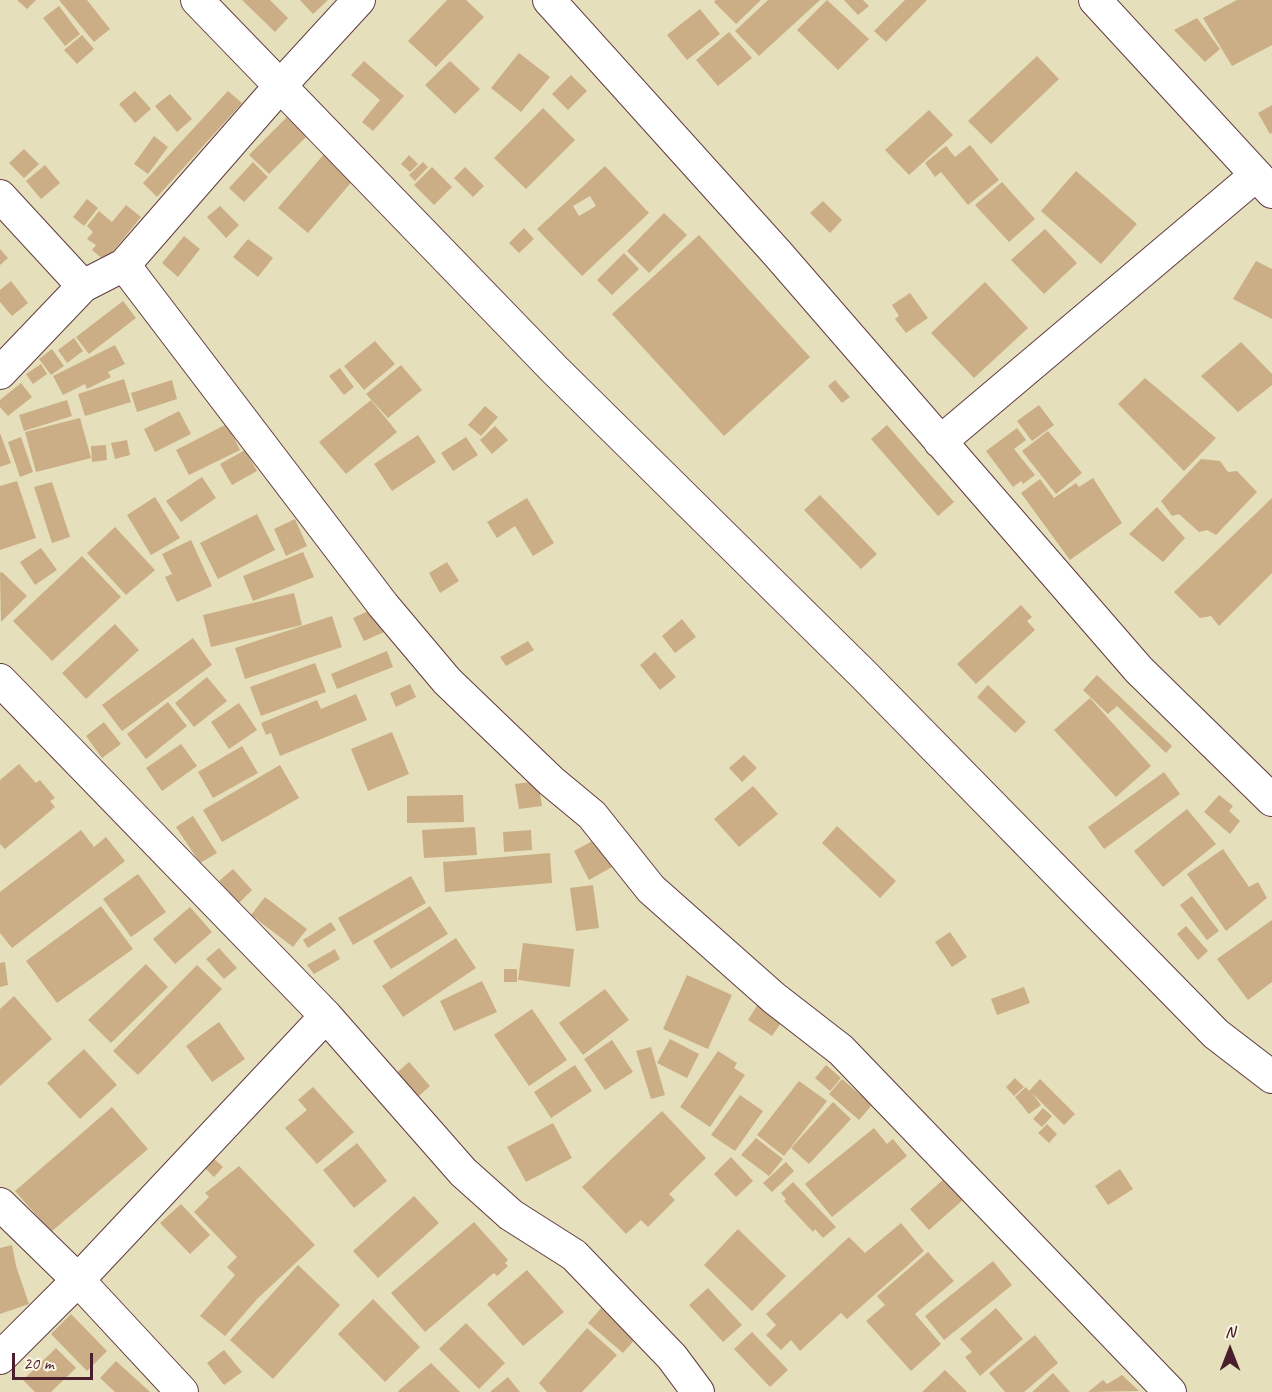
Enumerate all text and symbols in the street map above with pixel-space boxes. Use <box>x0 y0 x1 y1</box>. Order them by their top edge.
north arrow <box>1200 1320 1260 1380</box>
text: N <box>1225 1322 1235 1342</box>
scale bar <box>15 1341 96 1379</box>
text: 20 m <box>23 1352 54 1374</box>

